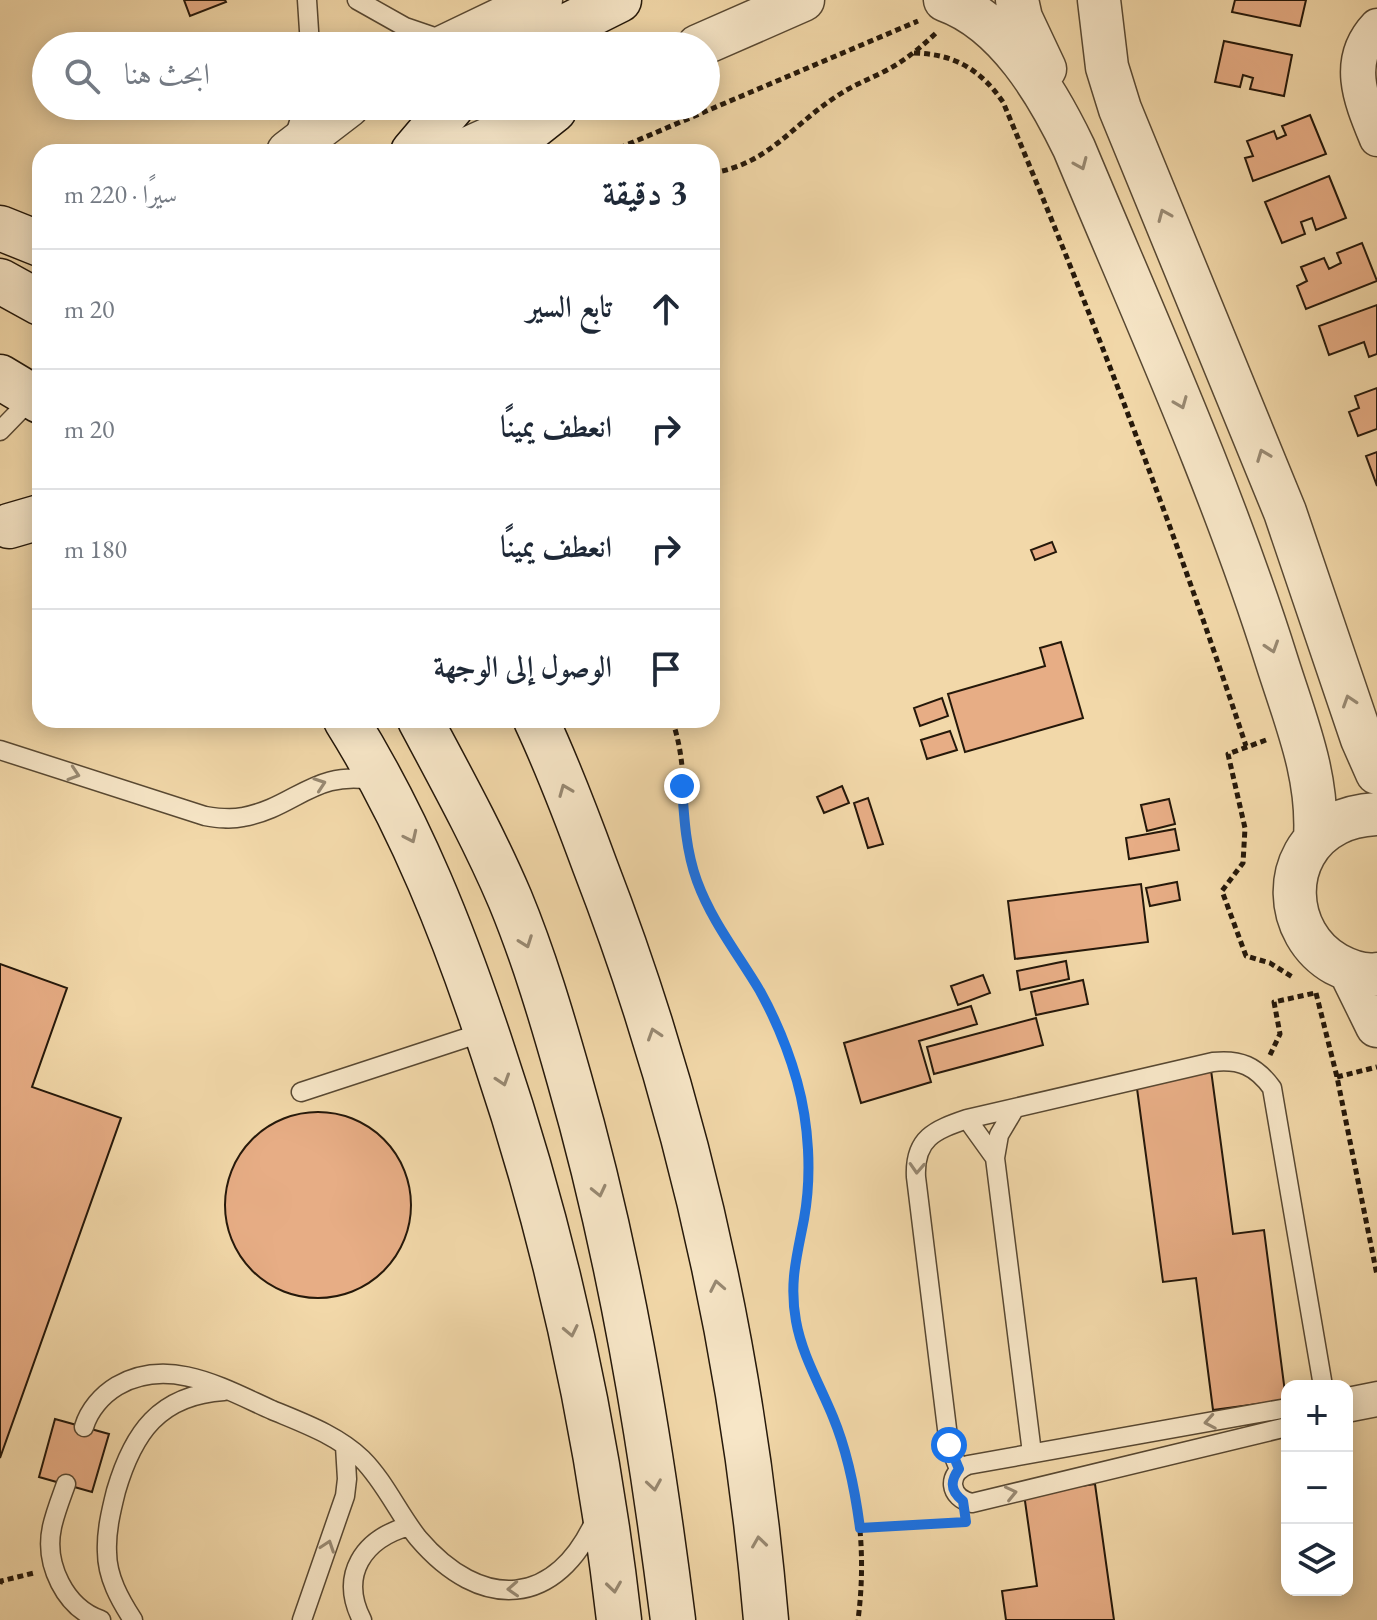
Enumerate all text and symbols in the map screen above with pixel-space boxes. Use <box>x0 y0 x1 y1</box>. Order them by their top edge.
search box <box>32 32 720 120</box>
icon: search <box>60 54 104 98</box>
text: ابحث هنا <box>124 54 210 93</box>
one-way arrow <box>1071 155 1087 170</box>
text: 3 دقيقة <box>603 170 688 214</box>
text: سيرًا · 220 m <box>64 177 177 211</box>
one-way arrow <box>1157 209 1173 223</box>
text: تابع السير <box>527 287 612 326</box>
icon: ahead <box>644 287 688 331</box>
text: 20 m <box>64 292 114 326</box>
one-way arrow <box>1171 396 1188 410</box>
text: انعطف يمينًا <box>500 407 612 446</box>
icon: right <box>644 407 688 451</box>
text: 20 m <box>64 412 114 446</box>
one-way arrow <box>1257 449 1273 463</box>
text: انعطف يمينًا <box>500 527 612 566</box>
icon: right <box>644 527 688 571</box>
text: 180 m <box>64 532 127 566</box>
one-way arrow <box>1263 639 1279 653</box>
text: الوصول إلى الوجهة <box>433 647 612 686</box>
icon: arrive <box>644 647 688 691</box>
one-way arrow <box>1342 694 1358 708</box>
one-way arrow <box>67 765 81 781</box>
route end <box>664 768 700 804</box>
one-way arrow <box>312 777 326 793</box>
one-way arrow <box>559 784 575 798</box>
one-way arrow <box>401 829 417 844</box>
one-way arrow <box>516 934 532 948</box>
one-way arrow <box>647 1028 663 1041</box>
one-way arrow <box>493 1072 509 1086</box>
one-way arrow <box>909 1162 926 1175</box>
one-way arrow <box>590 1184 607 1197</box>
one-way arrow <box>710 1279 727 1293</box>
one-way arrow <box>562 1323 579 1337</box>
map controls <box>1281 1380 1353 1596</box>
button: + <box>1281 1380 1353 1452</box>
one-way arrow <box>1203 1412 1217 1429</box>
route start <box>931 1427 967 1463</box>
button: − <box>1281 1452 1353 1524</box>
one-way arrow <box>645 1478 662 1492</box>
one-way arrow <box>1004 1486 1018 1503</box>
button: layers <box>1281 1524 1353 1596</box>
one-way arrow <box>751 1536 768 1549</box>
one-way arrow <box>318 1540 334 1554</box>
one-way arrow <box>605 1580 622 1594</box>
one-way arrow <box>506 1581 518 1598</box>

